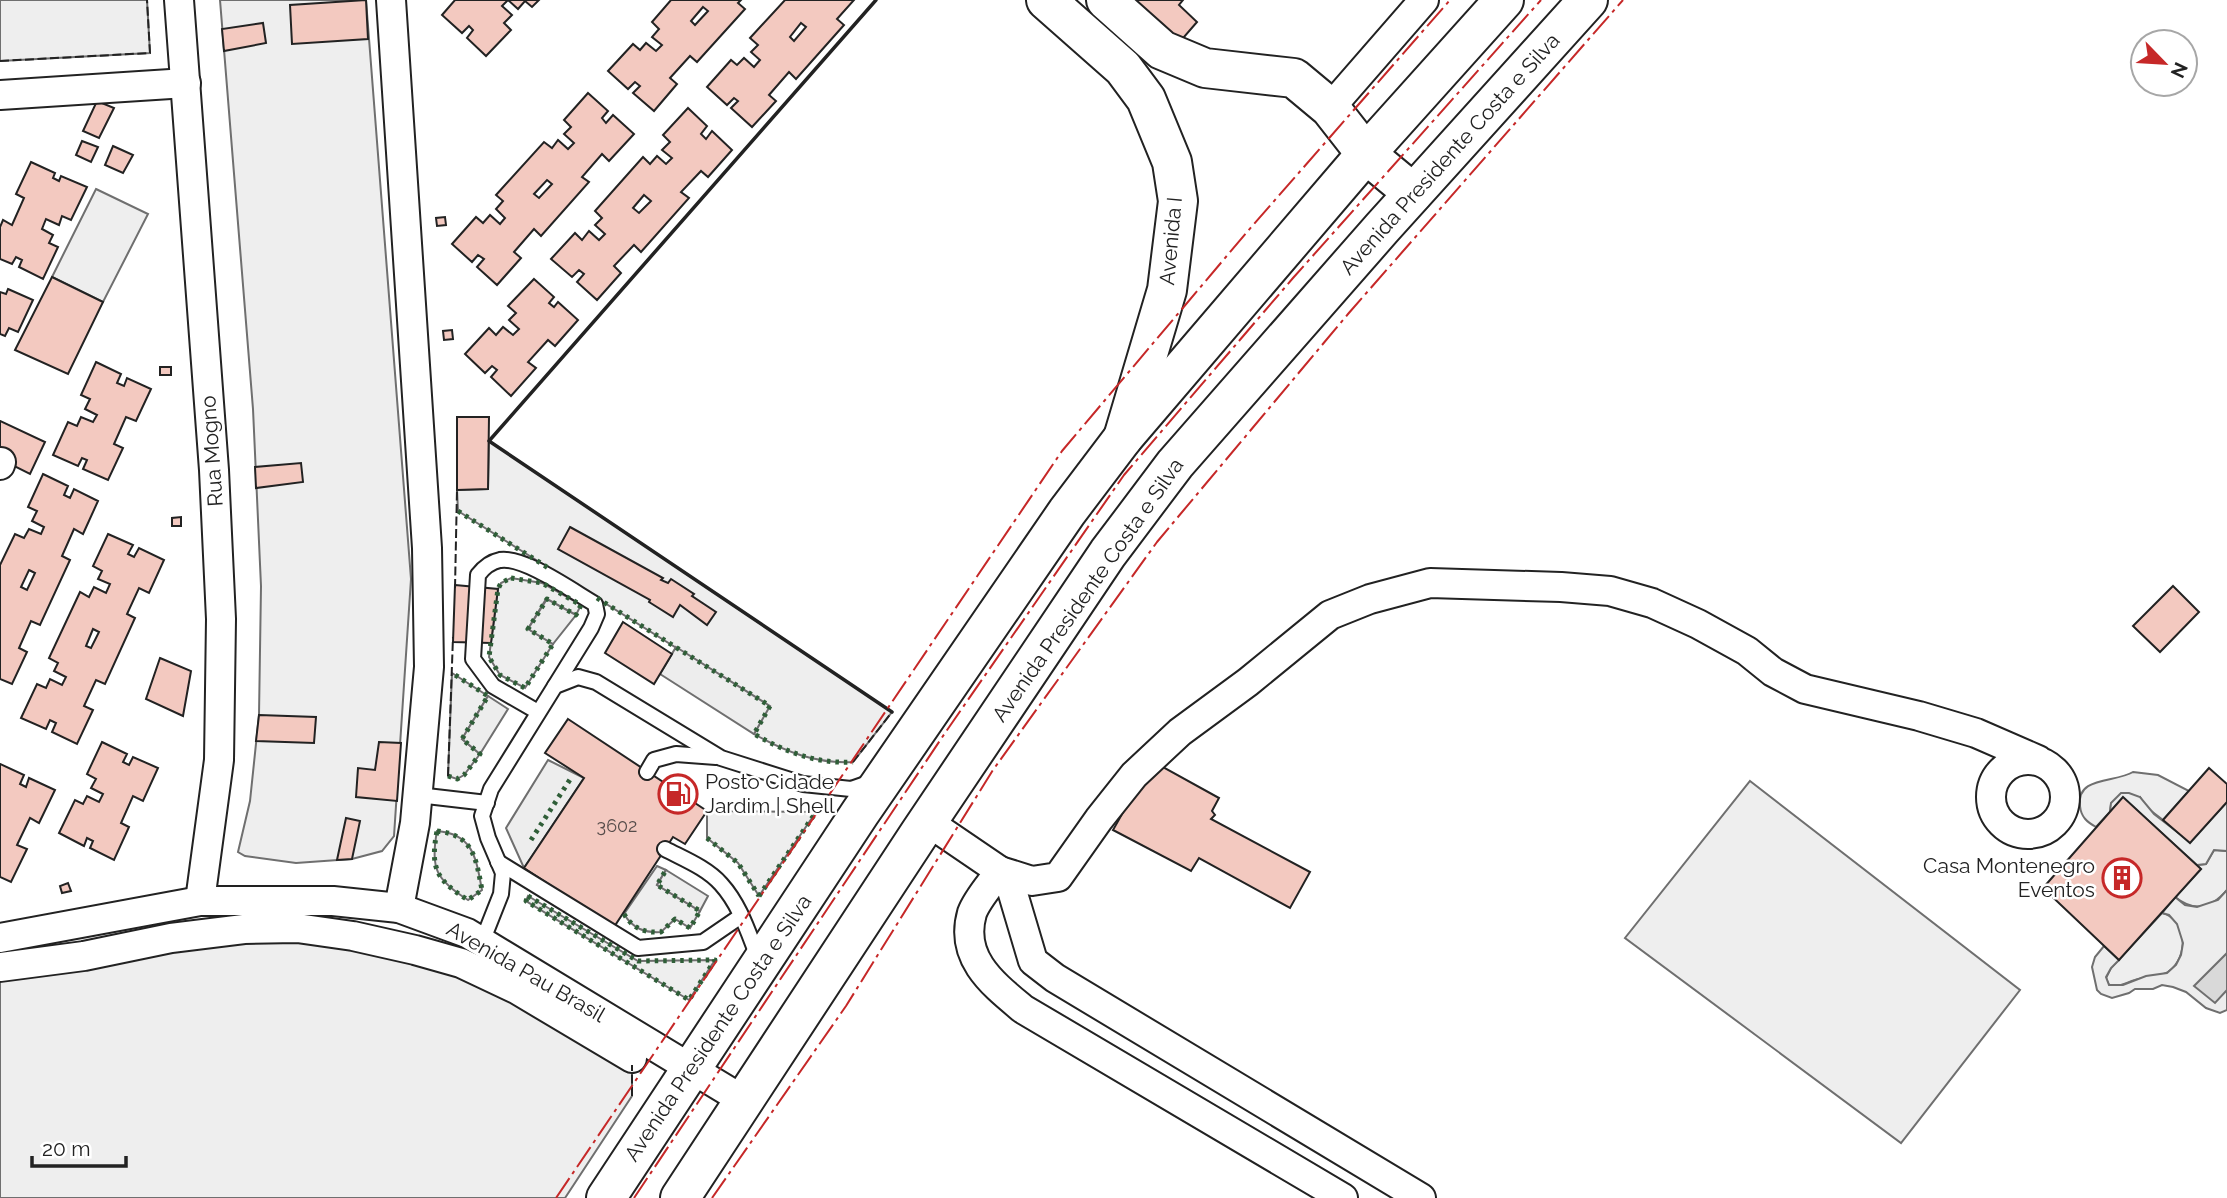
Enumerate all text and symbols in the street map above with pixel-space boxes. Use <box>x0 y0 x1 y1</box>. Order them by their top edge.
street label: Avenida Presidente Costa e Silva <box>1335 28 1565 279</box>
north arrow <box>2129 28 2199 98</box>
text: N <box>2166 59 2192 81</box>
street label: Avenida I <box>1154 196 1187 286</box>
street label: Rua Mogno <box>195 395 228 507</box>
street label: Avenida Presidente Costa e Silva <box>987 453 1188 726</box>
place label: Posto Cidade Jardim | Shell <box>705 769 835 818</box>
fuel station icon: Posto Cidade Jardim | Shell <box>657 773 699 815</box>
house number: 3602 <box>597 815 637 836</box>
place label: Casa Montenegro Eventos <box>1923 853 2095 902</box>
building icon: Casa Montenegro Eventos <box>2101 857 2143 899</box>
street label: Avenida Presidente Costa e Silva <box>619 890 816 1166</box>
street label: Avenida Pau Brasil <box>443 916 610 1027</box>
scale bar <box>32 1124 126 1168</box>
text: 20 m <box>42 1136 90 1161</box>

